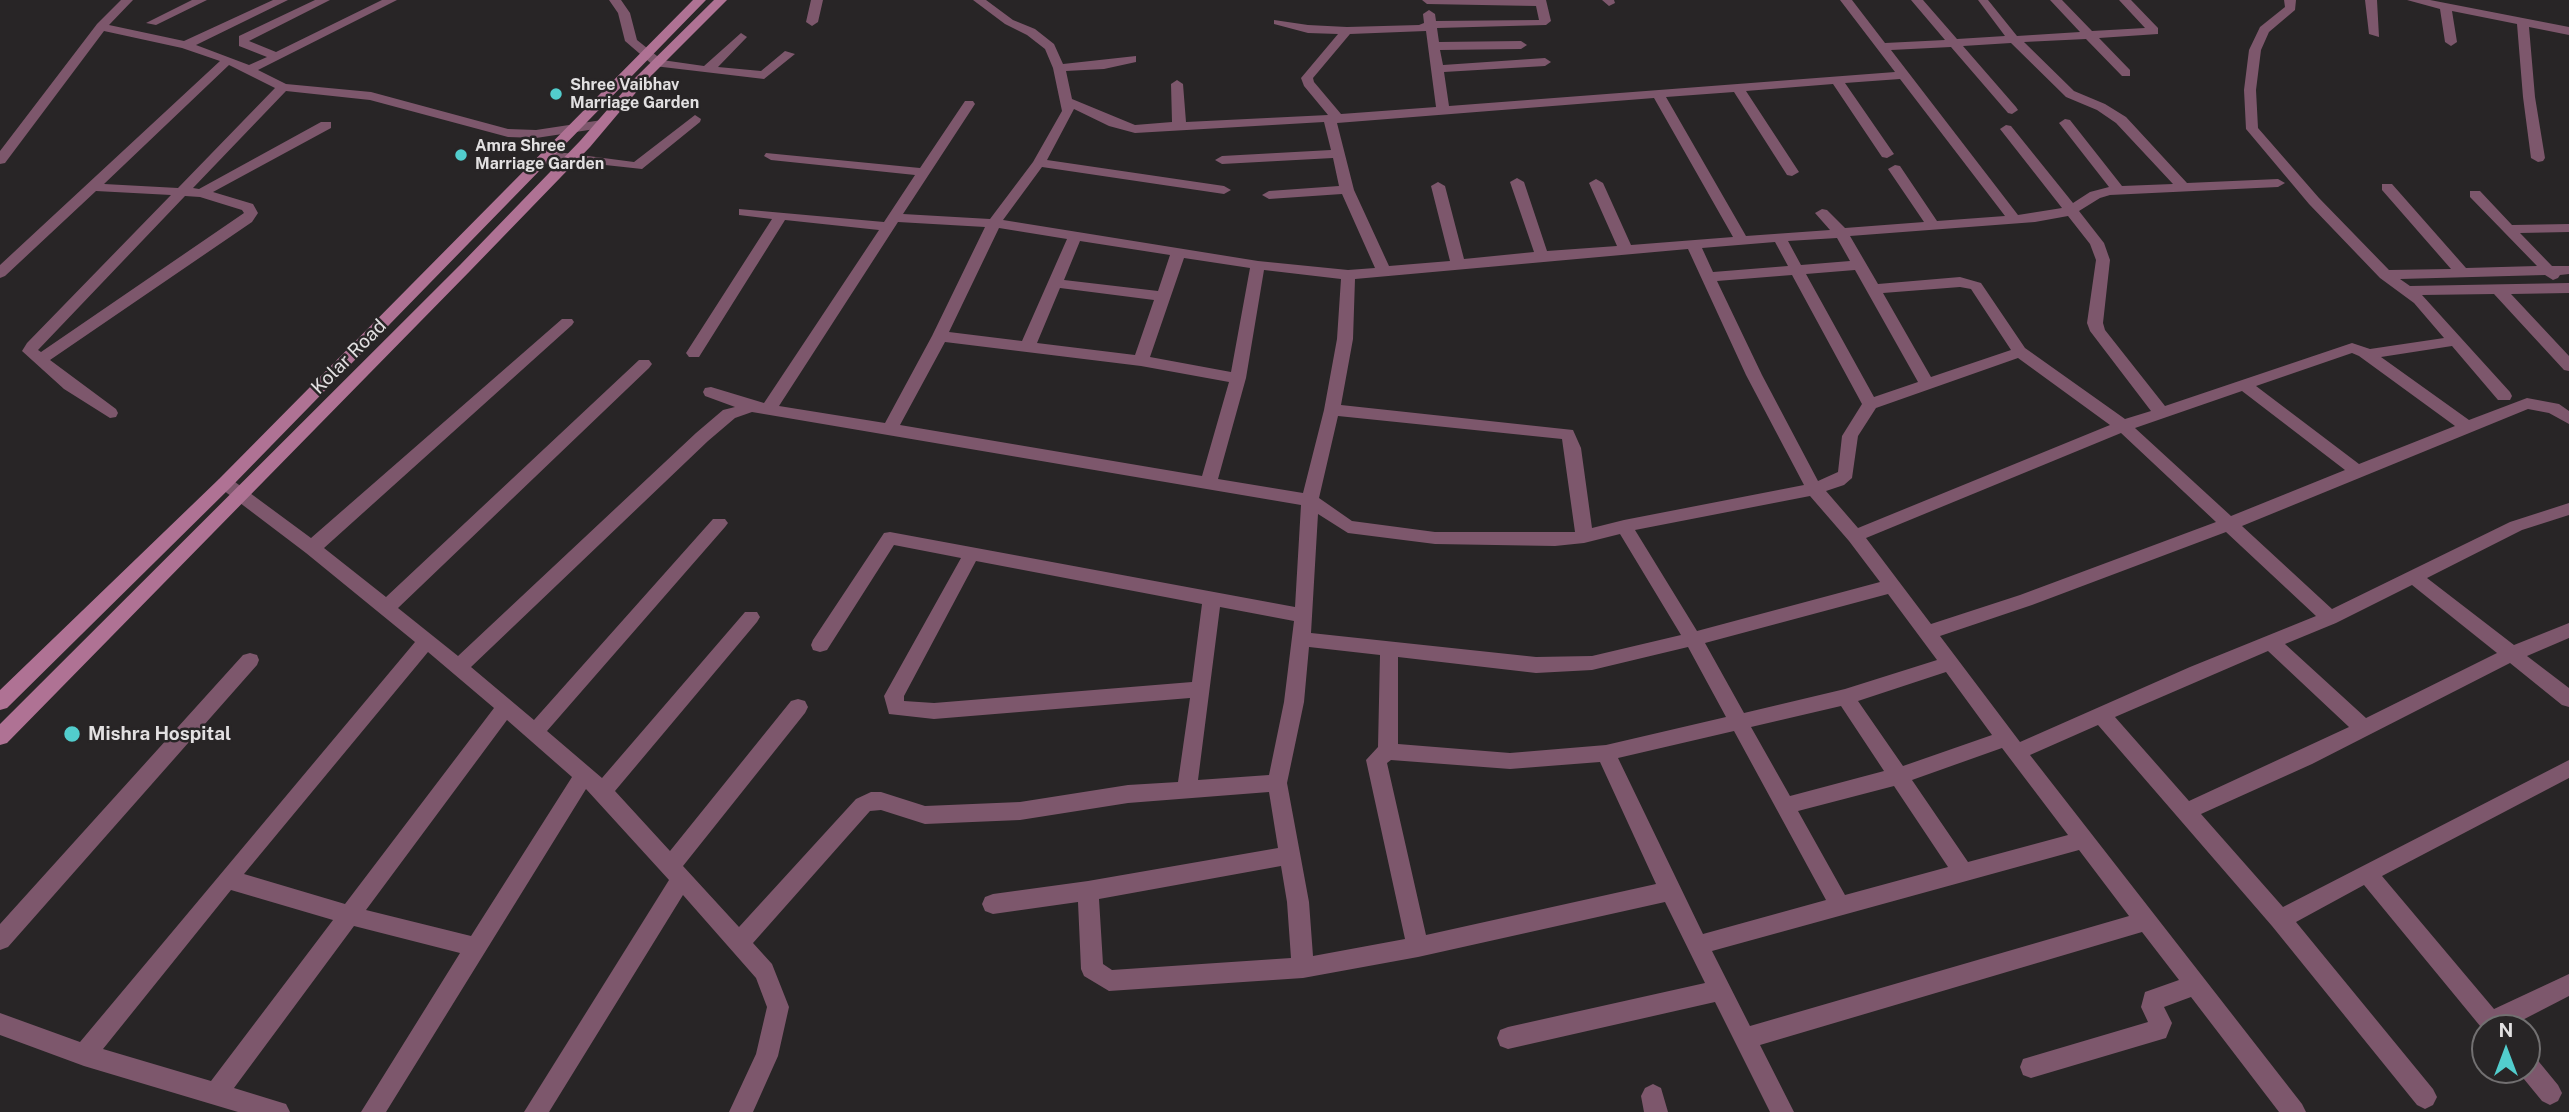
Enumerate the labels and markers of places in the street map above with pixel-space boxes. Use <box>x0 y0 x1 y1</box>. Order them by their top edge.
place label: Shree Vaibhav Marriage Garden <box>570 75 699 113</box>
marker: Shree Vaibhav Marriage Garden <box>548 86 564 102</box>
place label: Amra Shree Marriage Garden <box>475 136 604 174</box>
marker: Amra Shree Marriage Garden <box>453 147 469 163</box>
place label: Mishra Hospital <box>88 723 231 745</box>
marker: Mishra Hospital <box>62 724 82 744</box>

